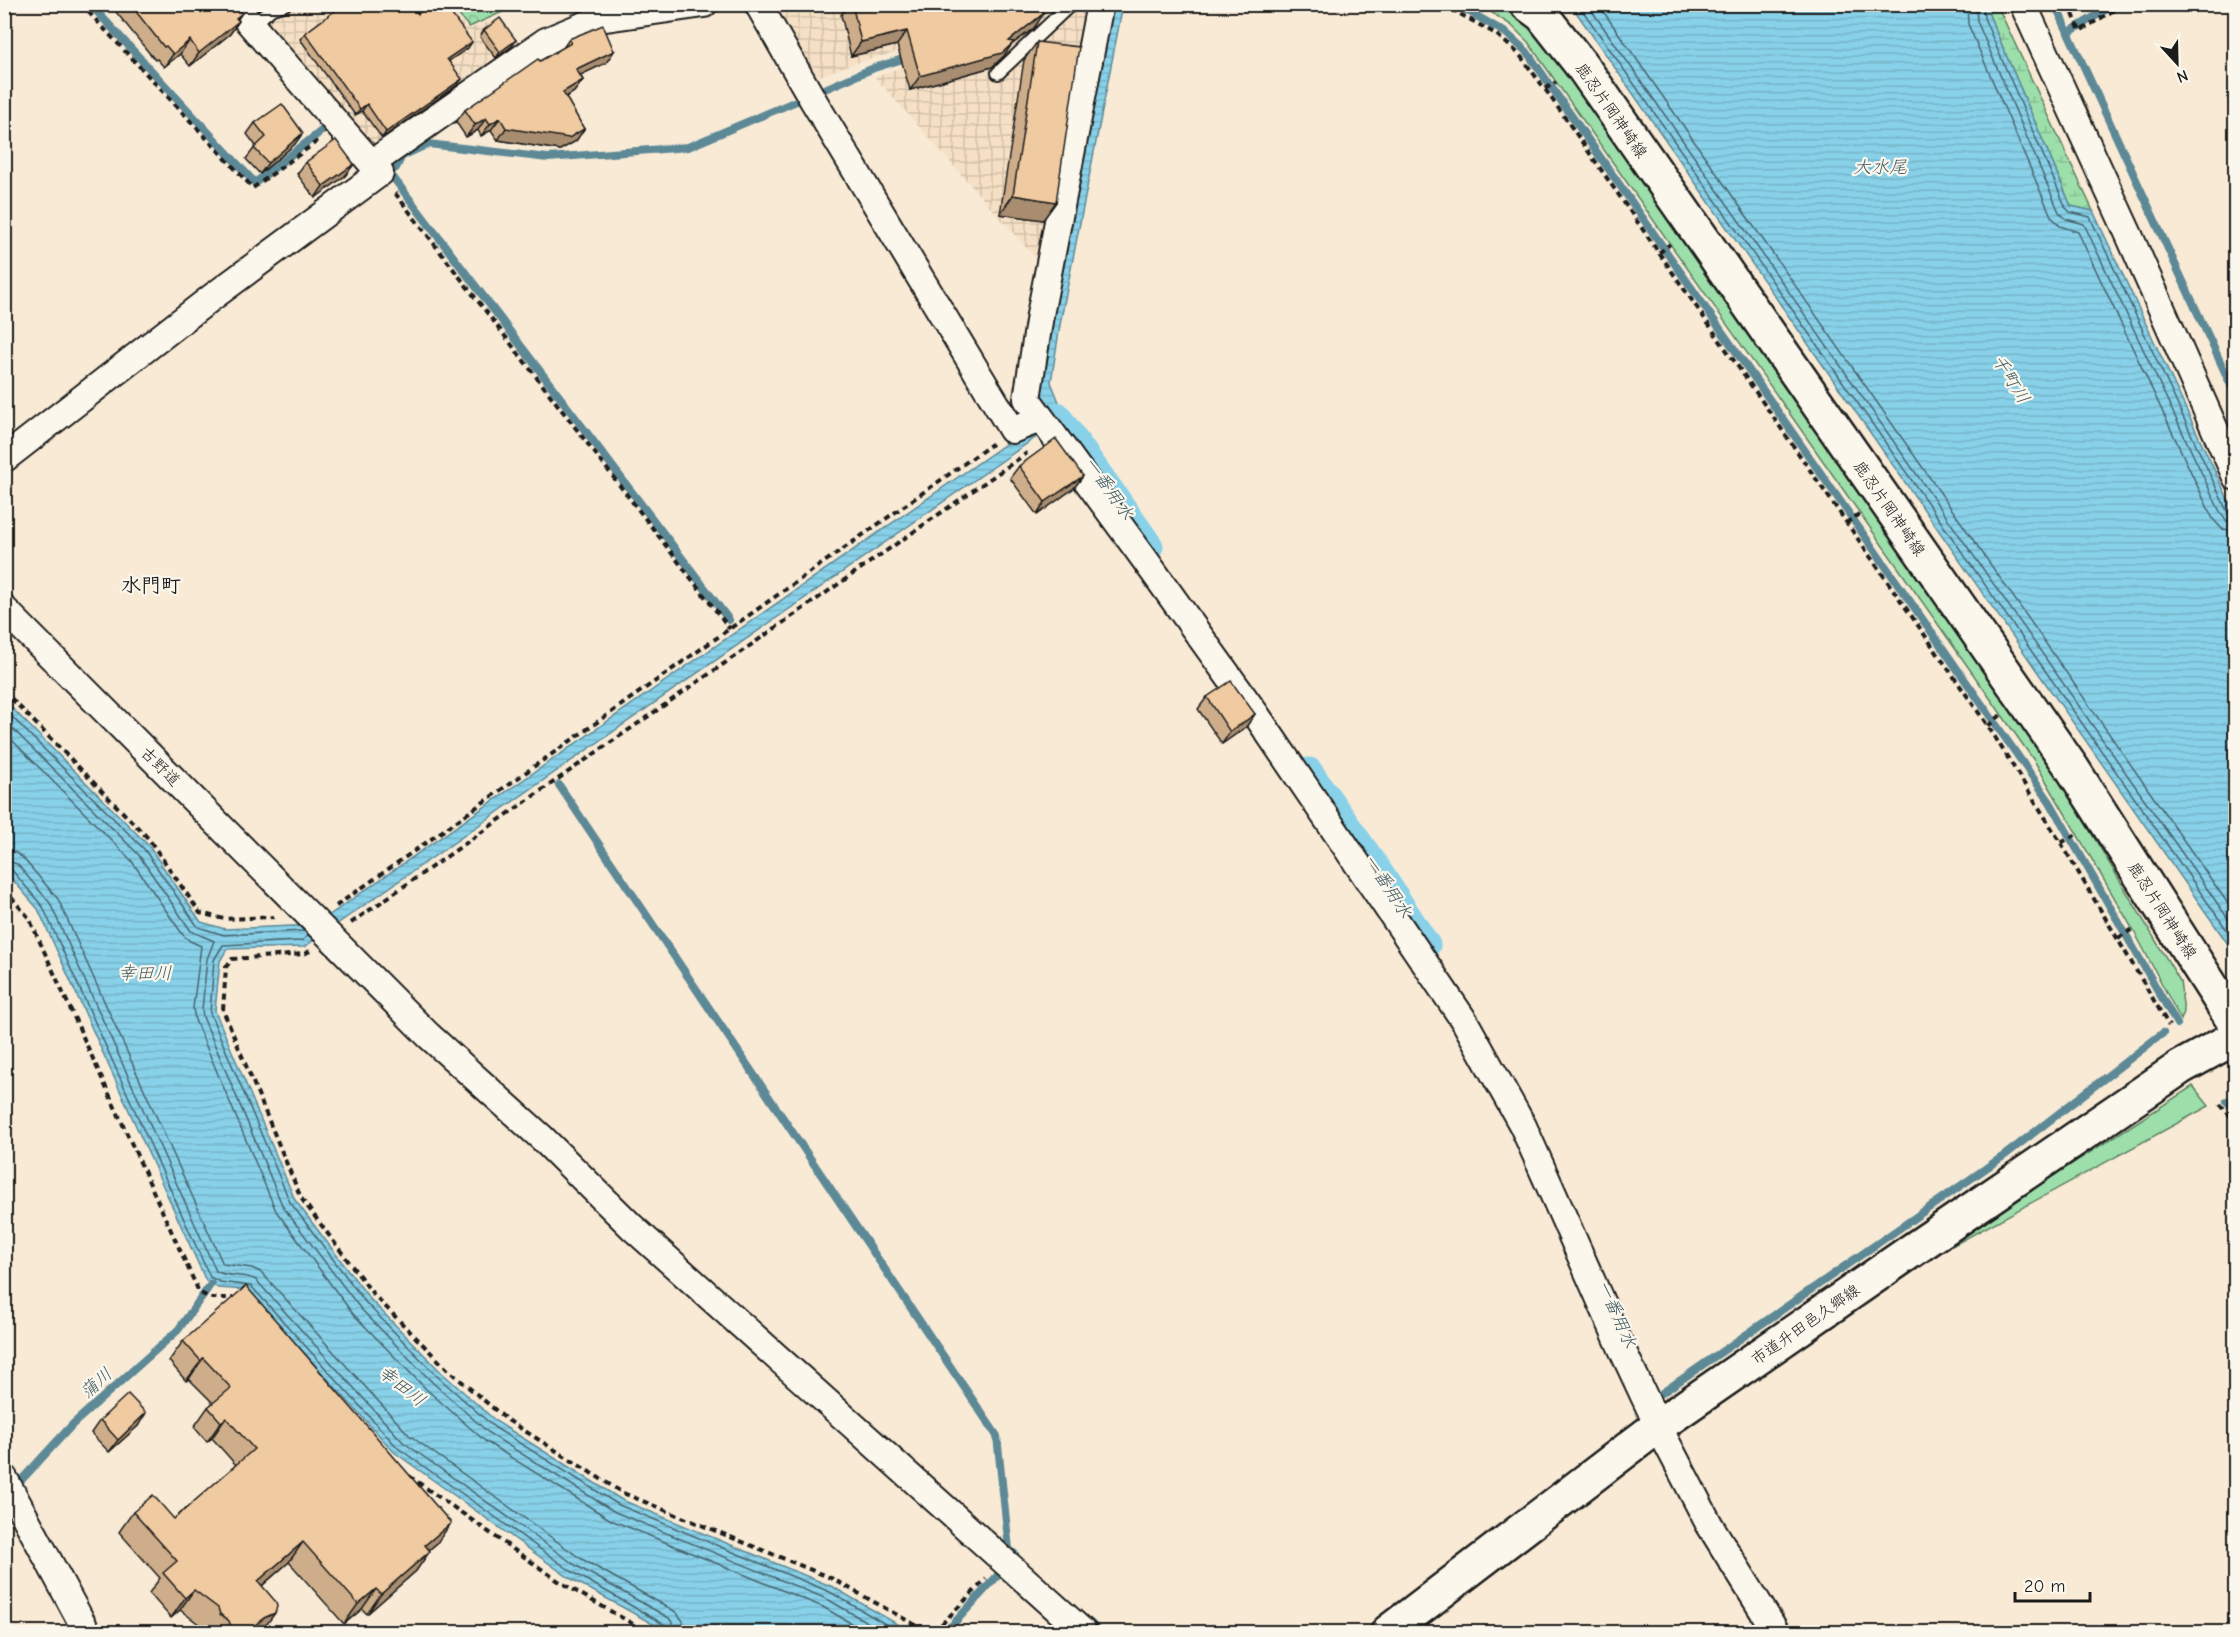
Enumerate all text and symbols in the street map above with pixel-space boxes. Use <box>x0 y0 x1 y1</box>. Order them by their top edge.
north arrow <box>2147 33 2207 93</box>
street label: 鹿忍片岡神崎線 <box>1572 60 1651 162</box>
text: N <box>2174 66 2190 86</box>
water label: 大水尾 <box>1853 157 1907 178</box>
water label: 千町川 <box>1987 351 2034 408</box>
water label: 一番用水 <box>1079 453 1138 524</box>
street label: 鹿忍片岡神崎線 <box>1850 458 1929 560</box>
district label: 水門町 <box>121 574 181 597</box>
street label: 古野道 <box>137 743 184 790</box>
water label: 一番用水 <box>1359 850 1416 922</box>
street label: 鹿忍片岡神崎線 <box>2124 859 2200 962</box>
water label: 幸田川 <box>118 963 172 984</box>
water label: 一番用水 <box>1592 1277 1641 1351</box>
street label: 市道升田邑久郷線 <box>1748 1281 1863 1369</box>
water label: 幸田川 <box>374 1361 429 1411</box>
water label: 蒲川 <box>76 1364 117 1403</box>
scale bar <box>2015 1565 2090 1603</box>
text: 20 m <box>2024 1576 2065 1597</box>

